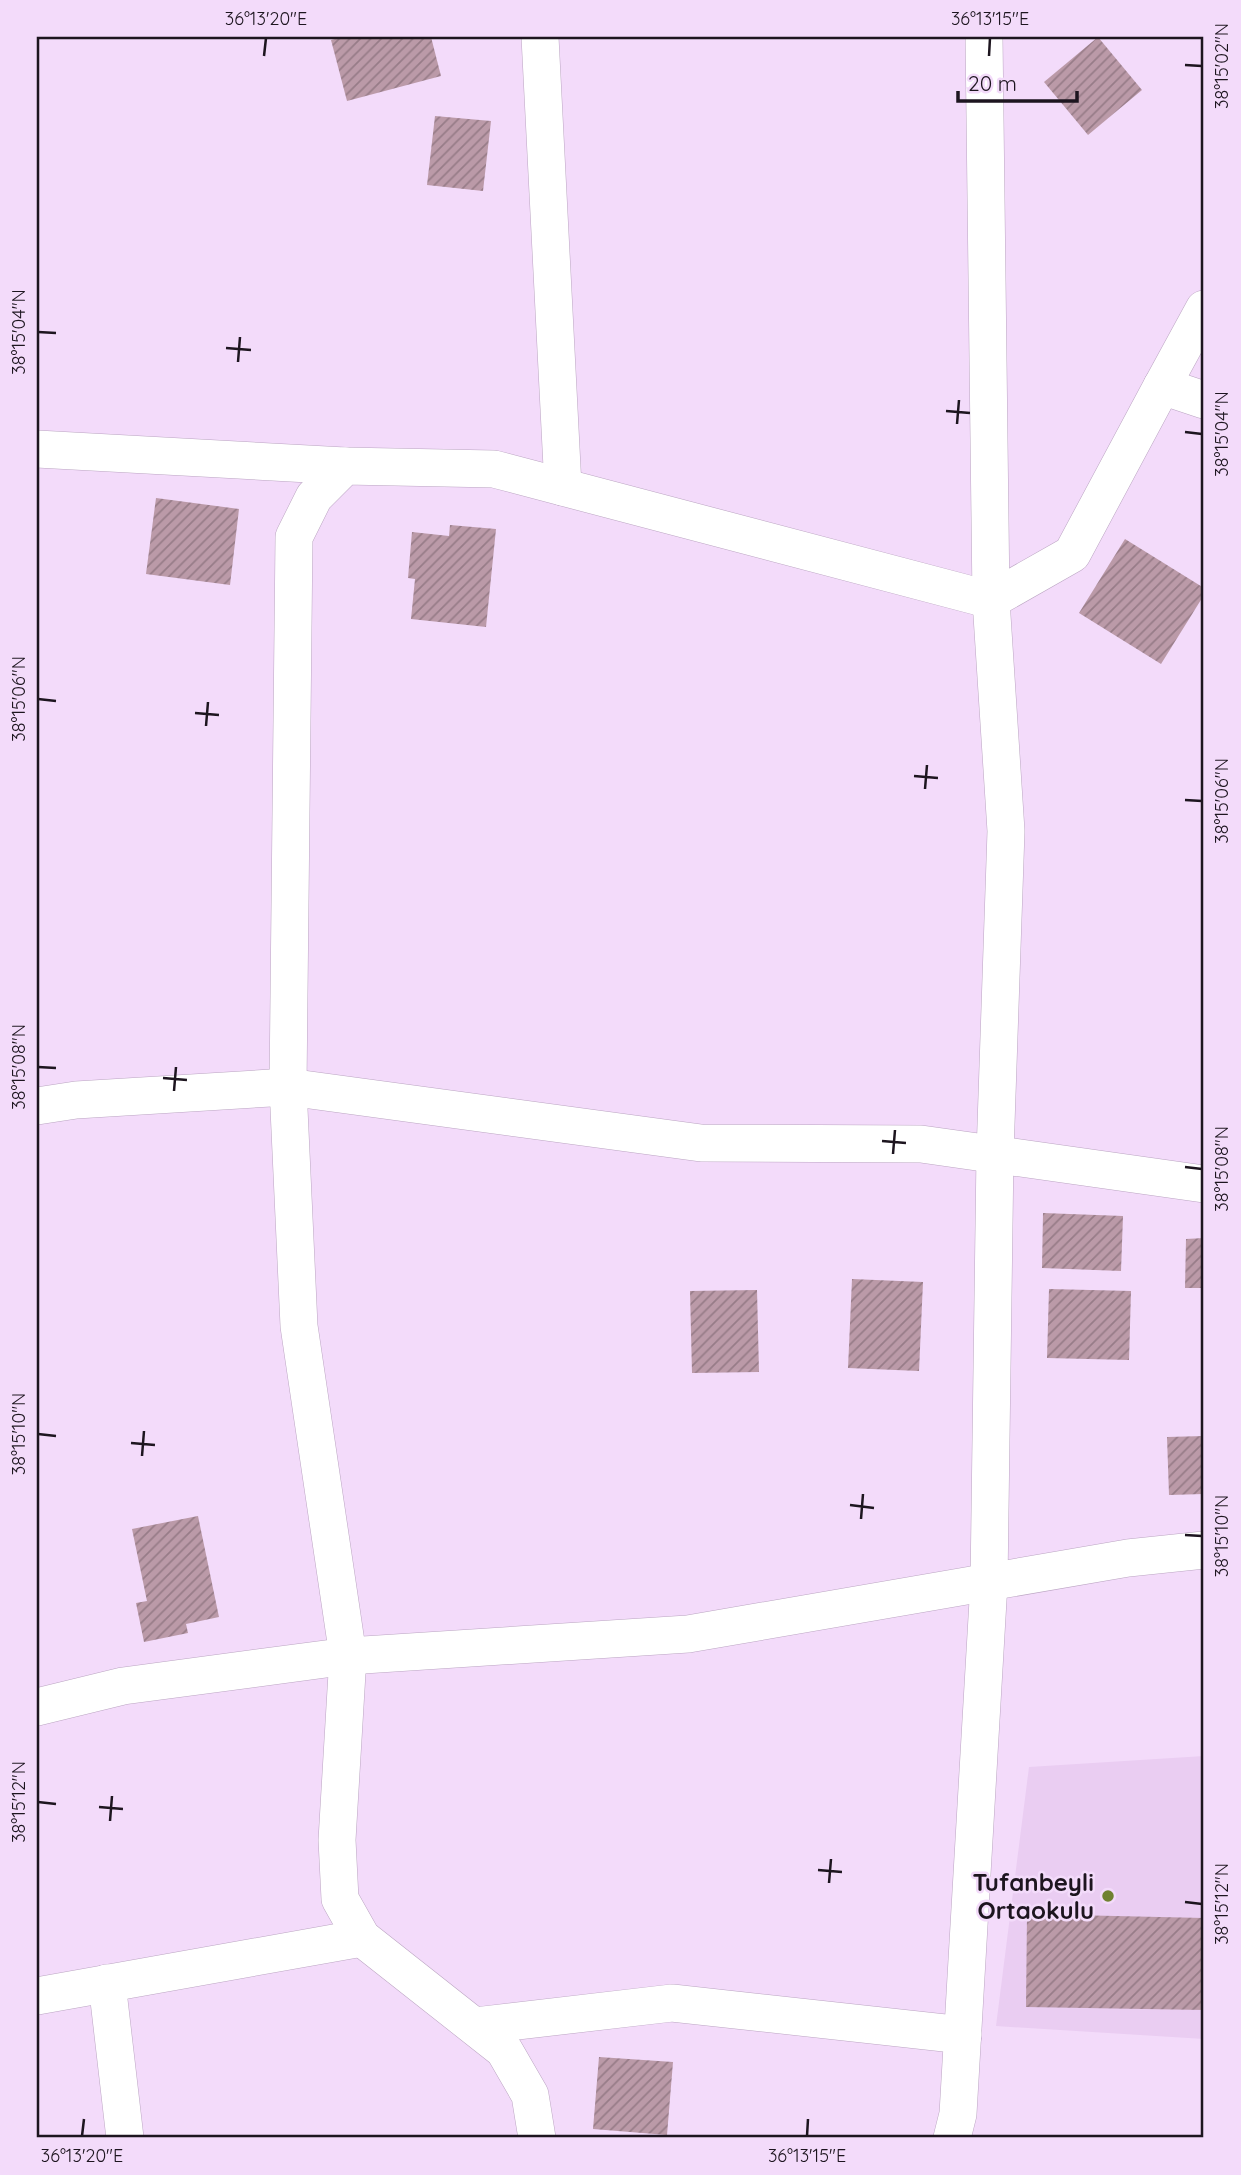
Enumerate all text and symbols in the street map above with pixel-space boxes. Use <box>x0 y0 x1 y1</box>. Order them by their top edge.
text: 36°13'20"E <box>225 7 307 30</box>
text: 36°13'15"E <box>951 7 1029 30</box>
text: 38°15'02"N <box>1210 23 1233 109</box>
scale bar <box>958 60 1076 104</box>
text: 20 m <box>968 70 1017 96</box>
text: 38°15'04"N <box>7 289 30 375</box>
text: 38°15'04"N <box>1210 391 1233 477</box>
text: 38°15'06"N <box>7 656 30 742</box>
text: 38°15'06"N <box>1210 758 1233 844</box>
text: 38°15'08"N <box>7 1024 30 1110</box>
text: 38°15'08"N <box>1210 1126 1233 1212</box>
text: 38°15'10"N <box>7 1393 30 1475</box>
text: 38°15'10"N <box>1210 1495 1233 1577</box>
text: 38°15'12"N <box>7 1761 30 1843</box>
text: 38°15'12"N <box>1210 1863 1233 1945</box>
place label: Tufanbeyli Ortaokulu <box>973 1867 1094 1925</box>
marker: Tufanbeyli Ortaokulu <box>1100 1888 1116 1904</box>
text: 36°13'20"E <box>41 2144 123 2167</box>
text: 36°13'15"E <box>768 2144 846 2167</box>

